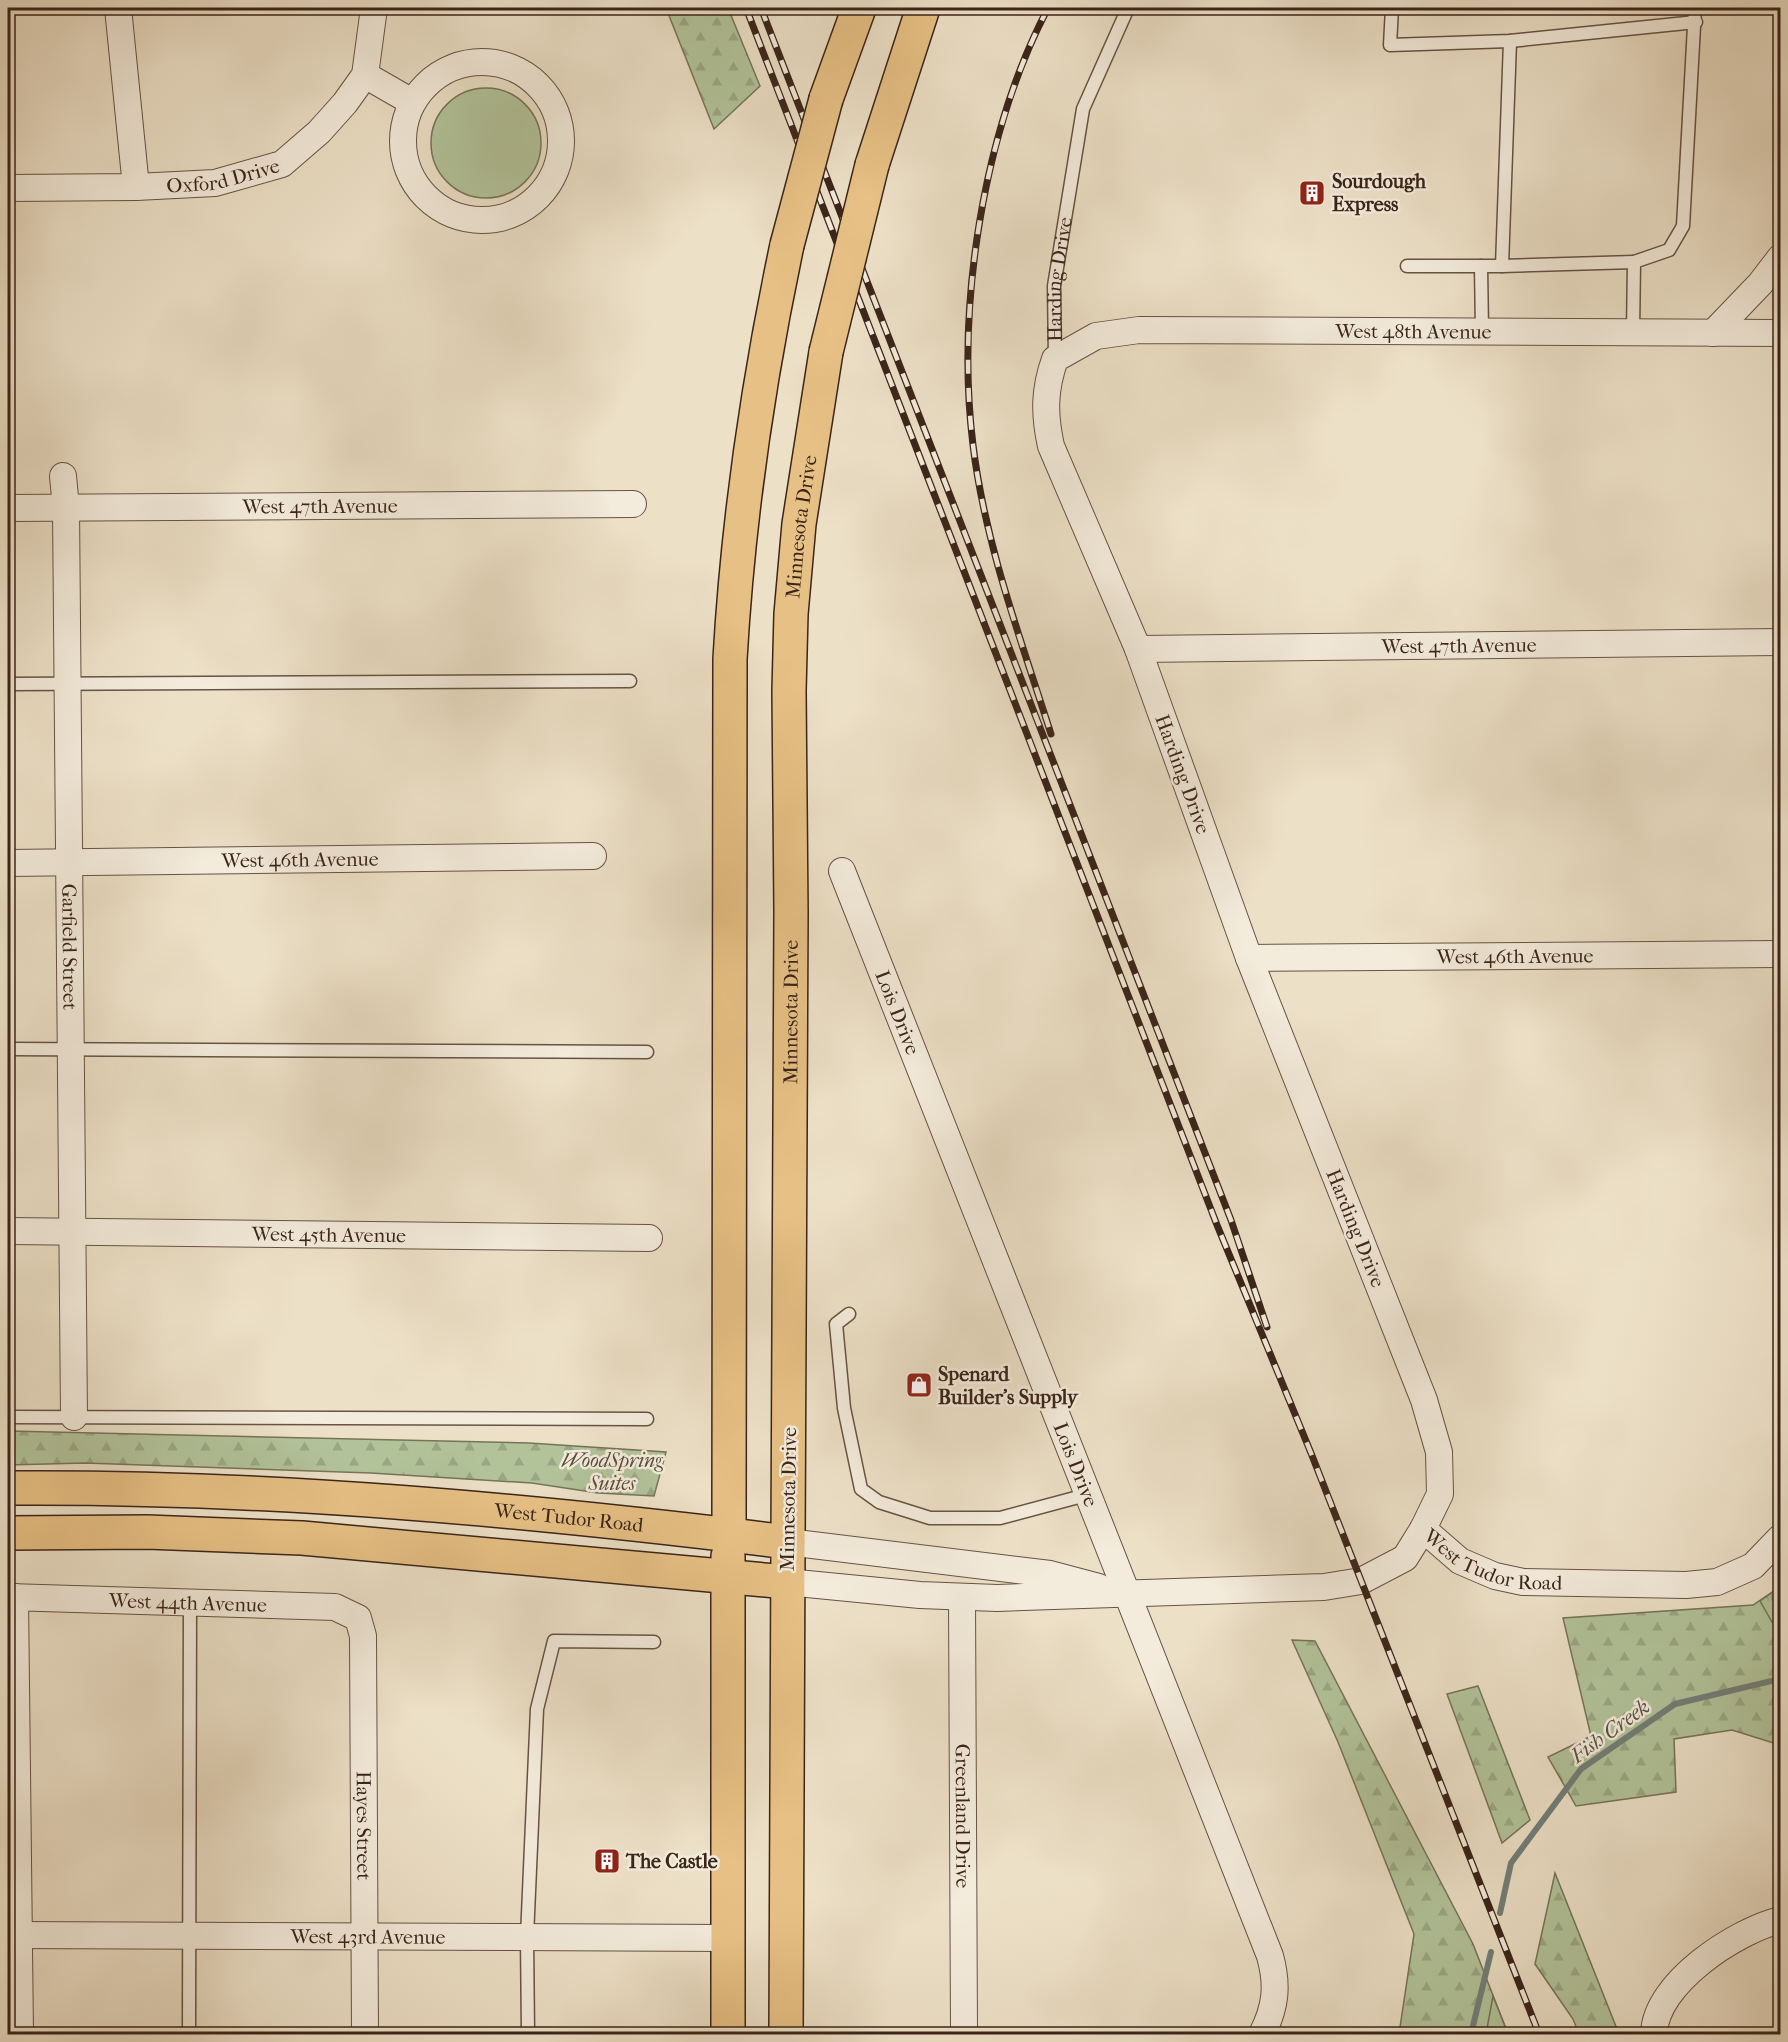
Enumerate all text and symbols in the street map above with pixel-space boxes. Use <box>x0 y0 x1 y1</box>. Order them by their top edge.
street label: Oxford Drive <box>166 154 282 197</box>
place label: Sourdough Express <box>1332 170 1427 216</box>
building icon: Sourdough Express <box>1297 178 1327 208</box>
street label: Harding Drive <box>1042 215 1077 342</box>
street label: West 48th Avenue <box>1334 320 1492 344</box>
street label: Minnesota Drive <box>781 453 822 599</box>
street label: West 47th Avenue <box>241 495 398 519</box>
street label: West 47th Avenue <box>1380 634 1537 658</box>
street label: Harding Drive <box>1150 711 1215 837</box>
street label: West 46th Avenue <box>220 848 379 872</box>
street label: Garfield Street <box>57 884 81 1010</box>
street label: Minnesota Drive <box>779 940 803 1084</box>
street label: West 46th Avenue <box>1435 944 1594 969</box>
street label: Lois Drive <box>870 967 924 1058</box>
street label: Harding Drive <box>1321 1166 1390 1291</box>
street label: West 45th Avenue <box>251 1223 406 1247</box>
place label: Spenard Builder's Supply <box>938 1363 1079 1409</box>
shop icon: Spenard Builder's Supply <box>904 1370 934 1400</box>
street label: Lois Drive <box>1049 1419 1103 1510</box>
street label: Minnesota Drive <box>776 1427 801 1571</box>
park label: WoodSpring Suites <box>561 1449 664 1495</box>
street label: West Tudor Road <box>492 1499 646 1537</box>
street label: West Tudor Road <box>1418 1523 1563 1595</box>
street label: West 44th Avenue <box>108 1589 267 1617</box>
water label: Fish Creek <box>1565 1694 1654 1768</box>
street label: Greenland Drive <box>951 1744 974 1888</box>
street label: Hayes Street <box>352 1771 375 1880</box>
building icon: The Castle <box>592 1846 622 1876</box>
place label: The Castle <box>625 1850 718 1873</box>
street label: West 43rd Avenue <box>289 1925 446 1949</box>

